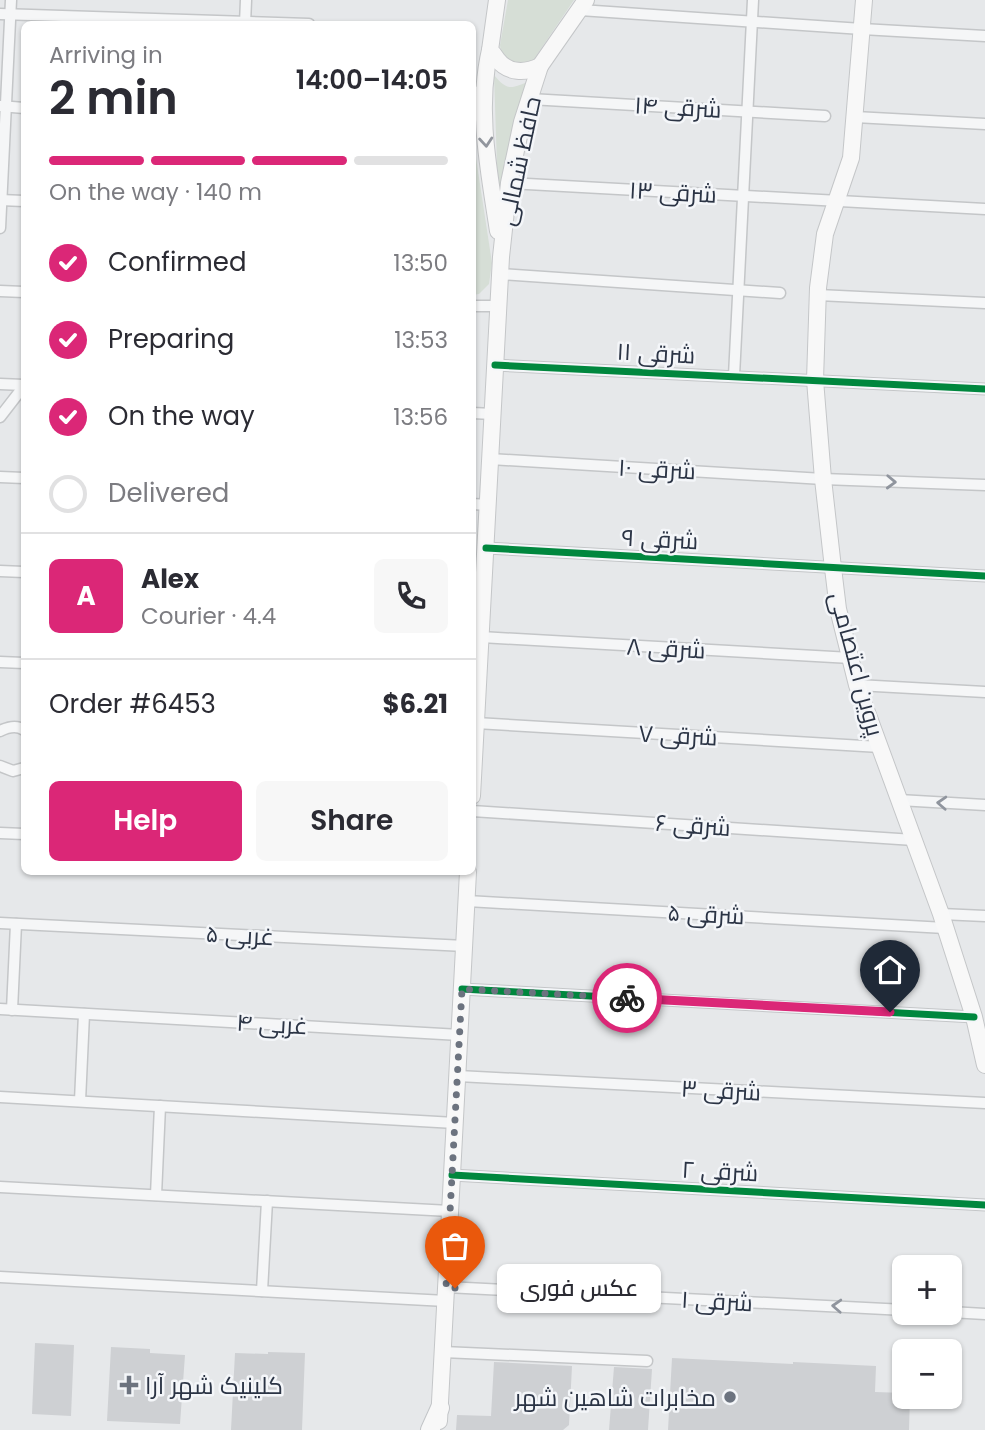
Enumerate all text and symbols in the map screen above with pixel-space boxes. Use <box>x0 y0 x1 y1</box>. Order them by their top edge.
text: Arriving in <box>49 39 163 71</box>
text: 14:00–14:05 <box>296 62 448 98</box>
text: 2 min <box>49 66 178 130</box>
street label: ۱۴ شرقی <box>633 88 723 126</box>
street label: حافظ شمالی <box>489 93 549 229</box>
one-way arrow <box>478 137 493 148</box>
street label: ۱۳ شرقی <box>628 173 718 211</box>
text: On the way · 140 m <box>49 176 262 208</box>
icon: check <box>49 244 87 282</box>
text: Confirmed <box>108 244 246 280</box>
text: 13:50 <box>393 247 448 279</box>
icon: check <box>49 321 87 359</box>
text: Preparing <box>108 321 234 357</box>
text: 13:53 <box>394 324 448 356</box>
street label: ۱۱ شرقی <box>616 334 696 372</box>
icon: check <box>49 398 87 436</box>
text: On the way <box>108 398 255 434</box>
text: 13:56 <box>393 401 448 433</box>
street label: شرقی ۱۰ <box>617 450 697 488</box>
one-way arrow <box>886 474 897 489</box>
text: Delivered <box>108 475 229 511</box>
street label: شرقی ۹ <box>621 521 699 557</box>
button: phone <box>374 559 448 633</box>
text: Alex <box>141 561 199 597</box>
text: A <box>76 578 96 614</box>
street label: پروین اعتصامی <box>822 588 892 740</box>
text: Courier · 4.4 <box>141 600 276 632</box>
street label: ۸ شرقی <box>626 629 706 667</box>
text: Order #6453 <box>49 686 216 722</box>
text: $6.21 <box>382 686 448 722</box>
street label: ۷ شرقی <box>638 716 718 754</box>
button: Help <box>49 781 242 861</box>
button: Share <box>256 781 448 861</box>
one-way arrow <box>936 795 947 810</box>
street label: ۶ شرقی <box>654 806 732 844</box>
street label: ۵ شرقی <box>667 896 745 932</box>
street label: ۵ غربی <box>205 917 275 953</box>
pin <box>860 940 920 1012</box>
icon: home <box>871 951 909 989</box>
courier <box>592 963 662 1033</box>
icon: bike <box>608 979 646 1017</box>
street label: ۴ غربی <box>235 1006 309 1042</box>
street label: ۳ شرقی <box>680 1071 762 1109</box>
street label: ۲ شرقی <box>681 1153 759 1189</box>
pin <box>425 1216 485 1288</box>
icon: bag <box>436 1227 474 1265</box>
map controls <box>892 1255 962 1409</box>
button: + <box>892 1255 962 1325</box>
callout: عکس فوری <box>497 1264 662 1312</box>
text: عکس فوری <box>520 1272 638 1304</box>
street label: ۱ شرقی <box>680 1283 754 1319</box>
one-way arrow <box>831 1299 842 1314</box>
button: − <box>892 1339 962 1409</box>
place label: کلینیک شهر آرا <box>145 1369 283 1402</box>
marker: کلینیک شهر آرا <box>119 1375 139 1395</box>
place label: مخابرات شاهین شهر <box>512 1381 716 1414</box>
marker: مخابرات شاهین شهر <box>722 1389 738 1405</box>

